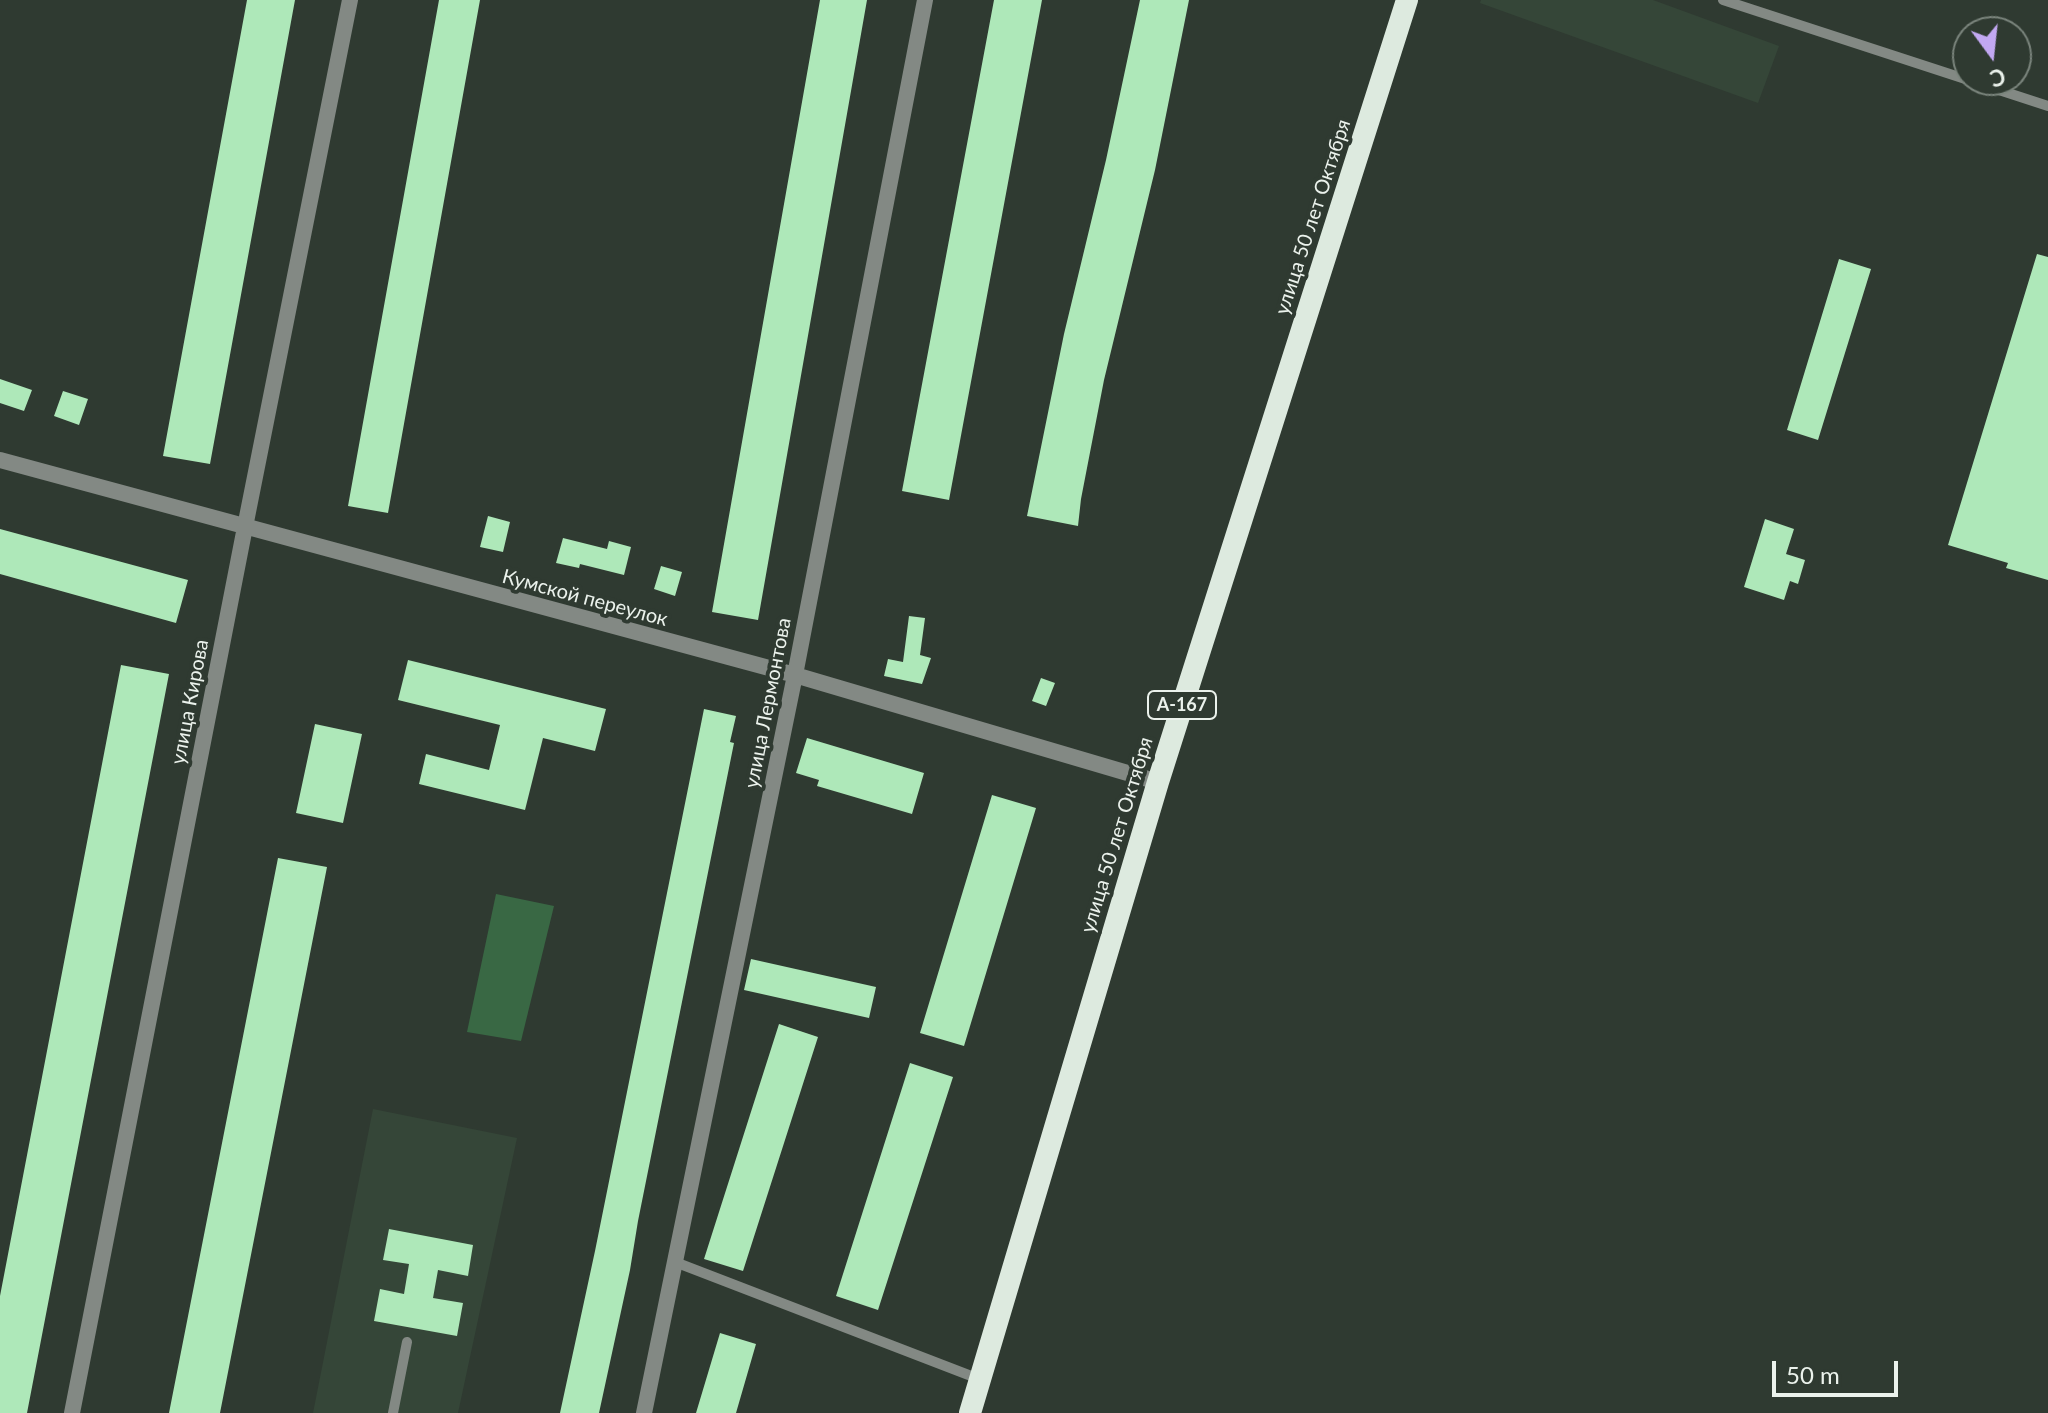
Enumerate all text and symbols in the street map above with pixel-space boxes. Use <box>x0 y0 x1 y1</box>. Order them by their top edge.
north arrow <box>1952 16 2032 96</box>
text: С <box>1987 63 2008 93</box>
street label: улица 50 лет Октября <box>1270 116 1356 318</box>
street label: Кумской переулок <box>500 564 670 632</box>
street label: улица Лермонтова <box>740 616 796 790</box>
street label: улица Кирова <box>166 637 214 767</box>
road number: А-167 <box>1148 691 1216 719</box>
street label: улица 50 лет Октября <box>1076 734 1158 936</box>
scale bar <box>1776 1345 1902 1395</box>
text: 50 m <box>1786 1360 1840 1389</box>

